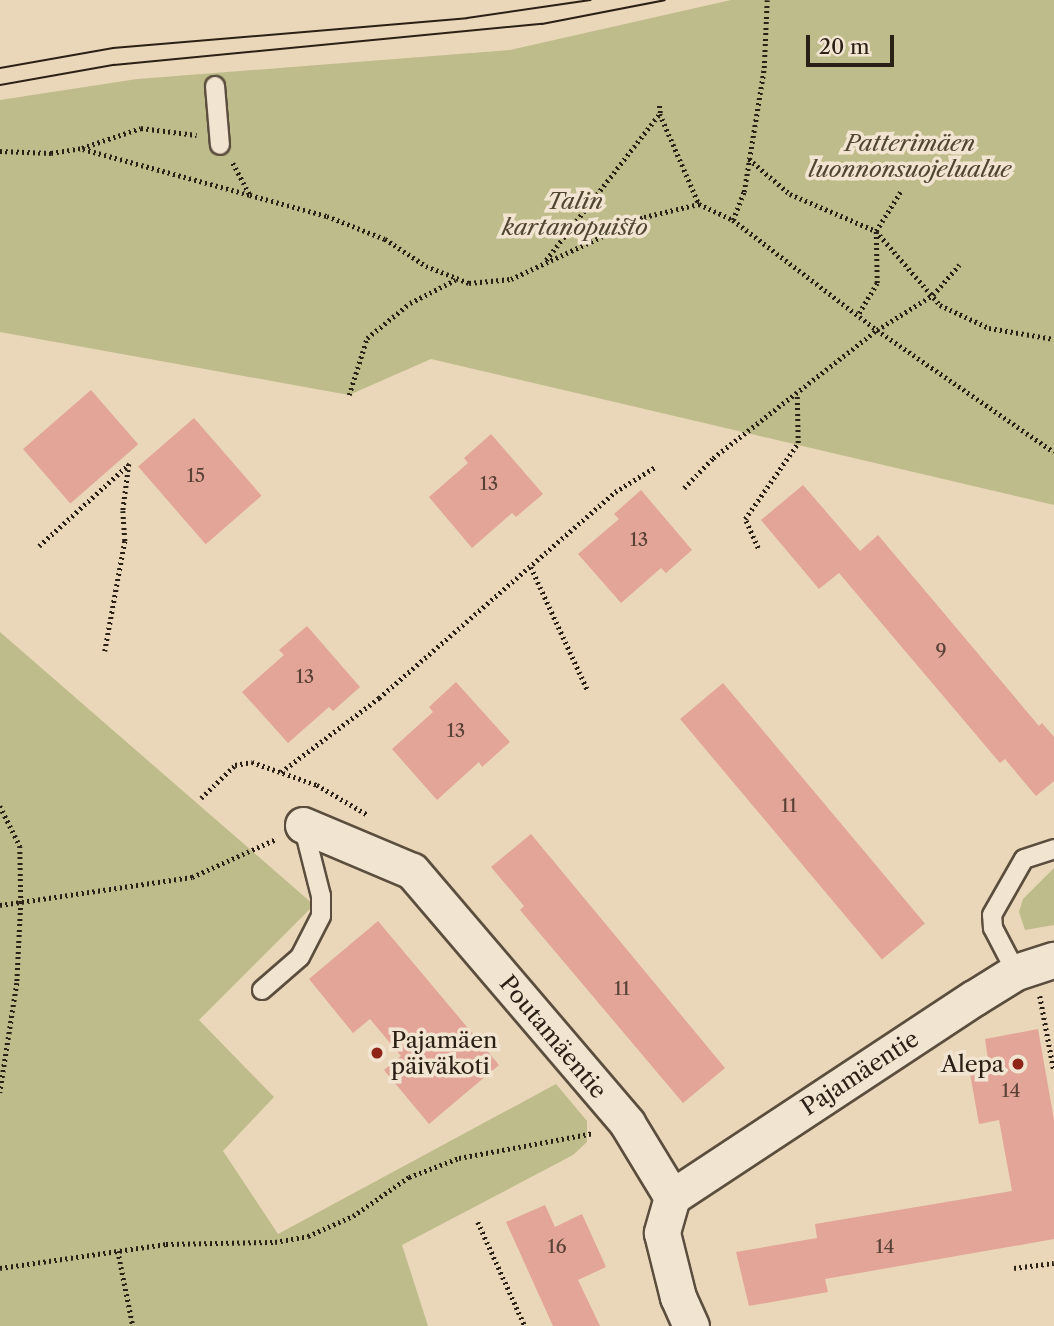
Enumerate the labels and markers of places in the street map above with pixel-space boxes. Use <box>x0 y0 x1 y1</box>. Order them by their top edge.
place label: Pajamäen päiväkoti <box>391 1026 497 1080</box>
marker: Pajamäen päiväkoti <box>369 1045 385 1061</box>
place label: Alepa <box>941 1050 1004 1078</box>
marker: Alepa <box>1010 1056 1026 1072</box>

